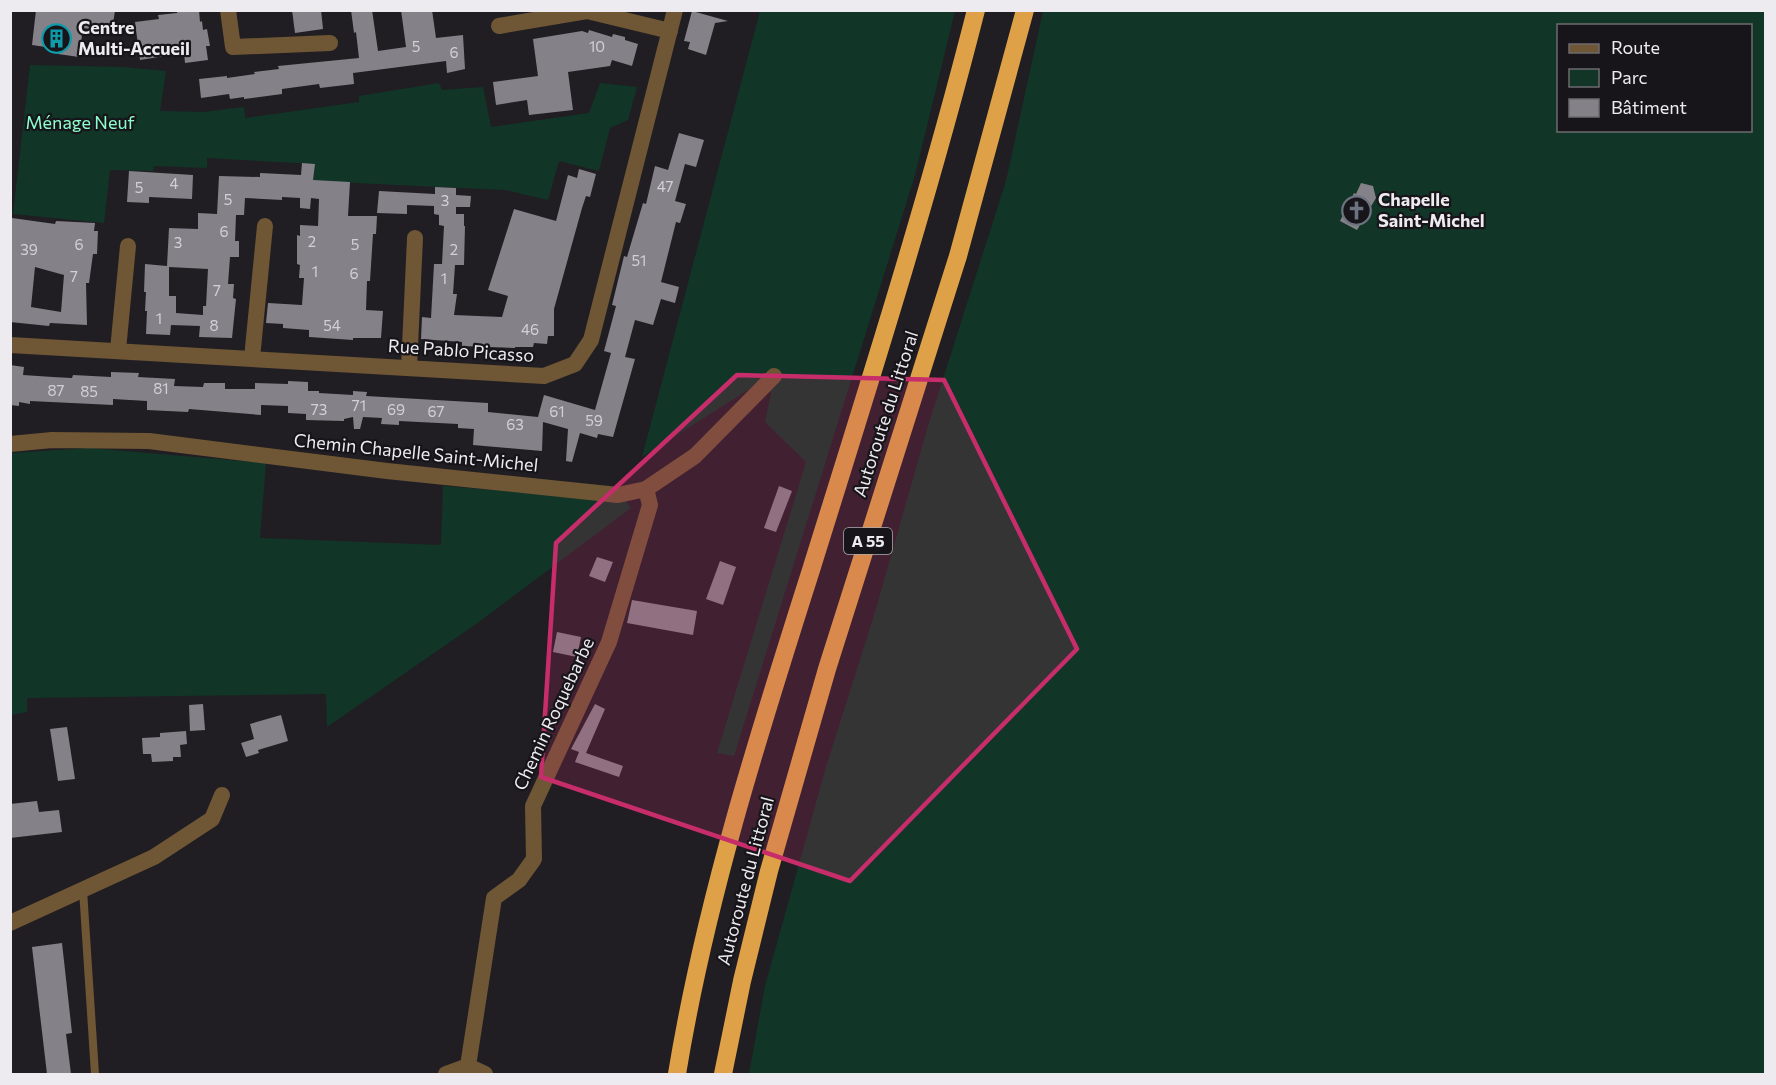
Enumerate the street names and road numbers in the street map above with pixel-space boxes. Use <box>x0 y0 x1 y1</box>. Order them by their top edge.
street label: Autoroute du Littoral <box>848 328 922 500</box>
street label: Rue Pablo Picasso <box>387 334 535 366</box>
street label: Chemin Chapelle Saint-Michel <box>293 428 539 476</box>
road number: A 55 <box>844 528 892 554</box>
street label: Chemin Roquebarbe <box>508 634 598 793</box>
street label: Autoroute du Littoral <box>712 794 778 967</box>

